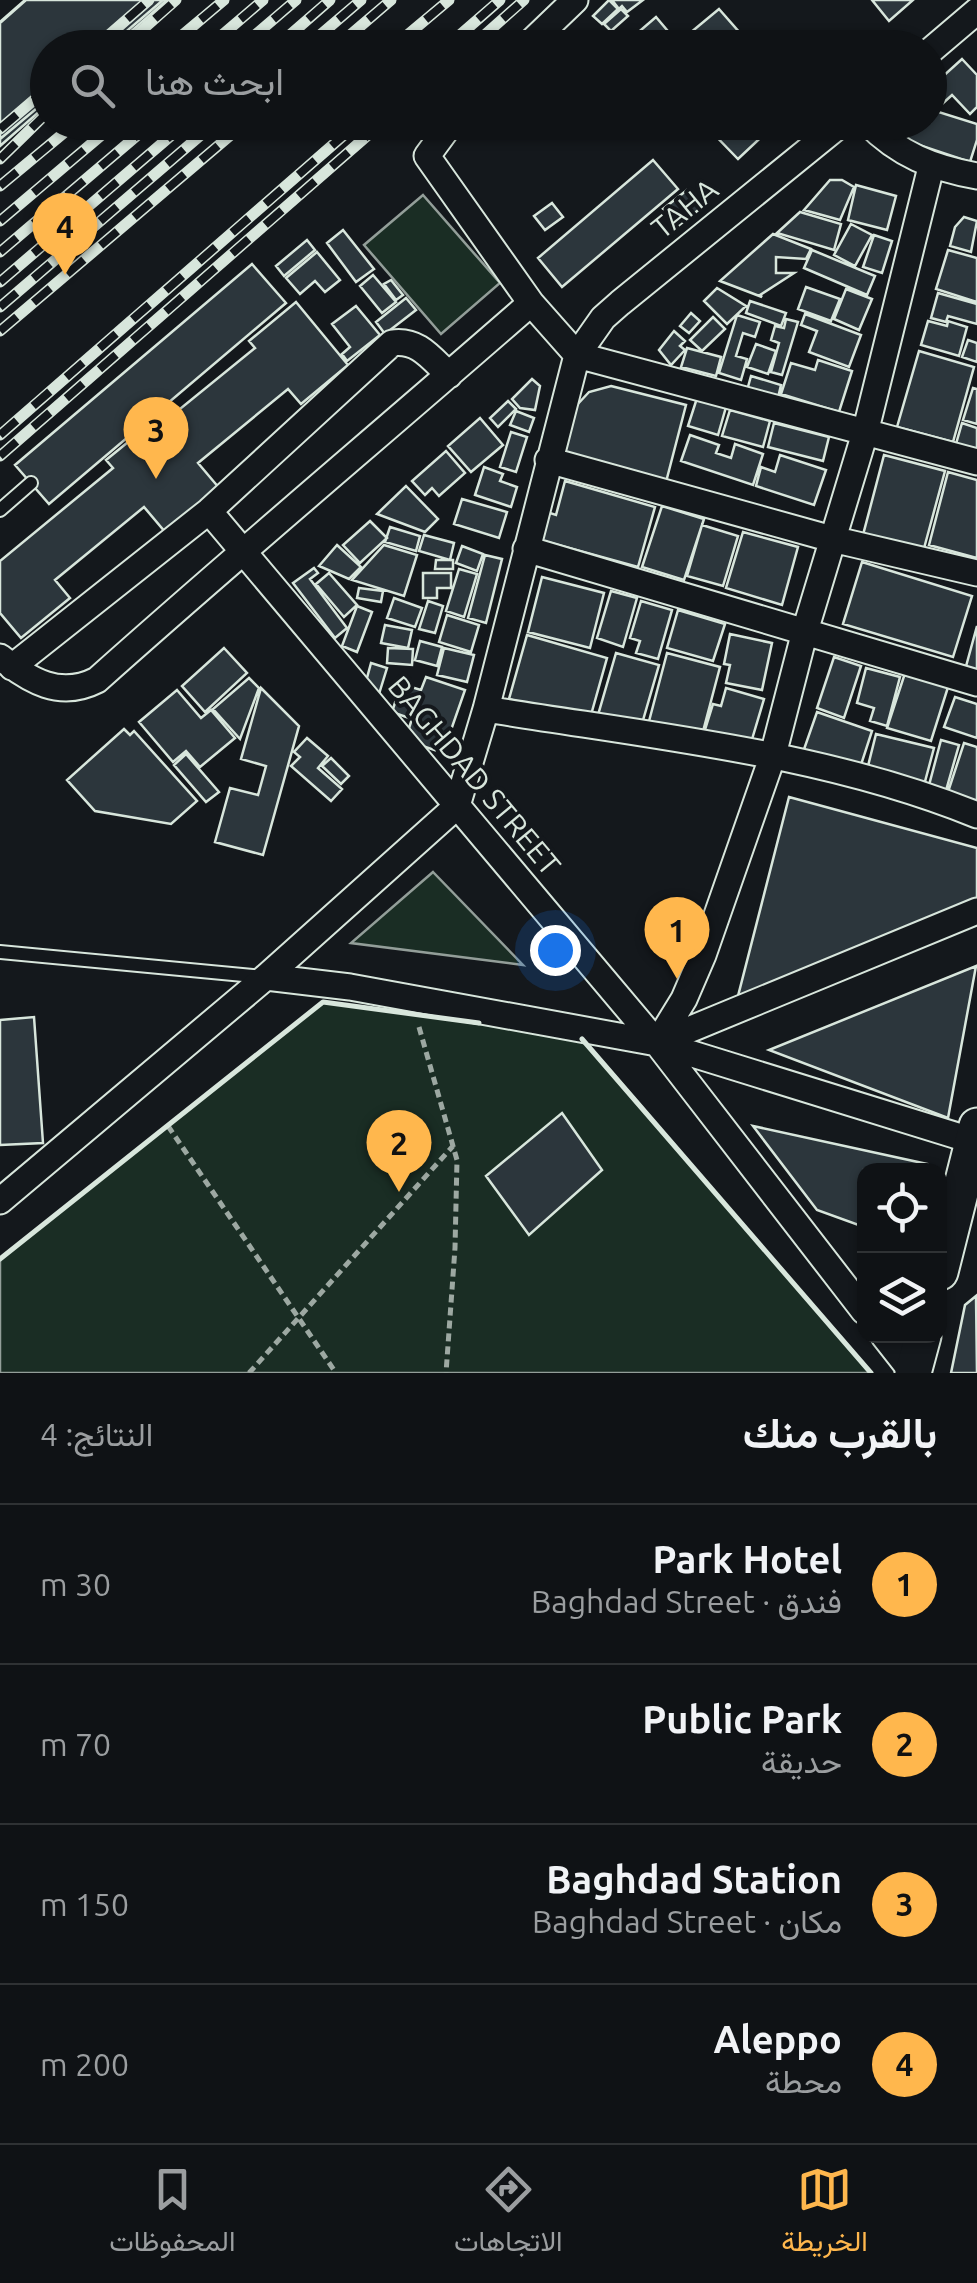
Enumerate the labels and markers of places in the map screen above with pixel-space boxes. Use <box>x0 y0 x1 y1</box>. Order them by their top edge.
pin: 4 <box>32 192 98 275</box>
pin: 3 <box>124 396 188 479</box>
pin: 1 <box>644 896 710 979</box>
pin: 2 <box>366 1110 432 1192</box>

